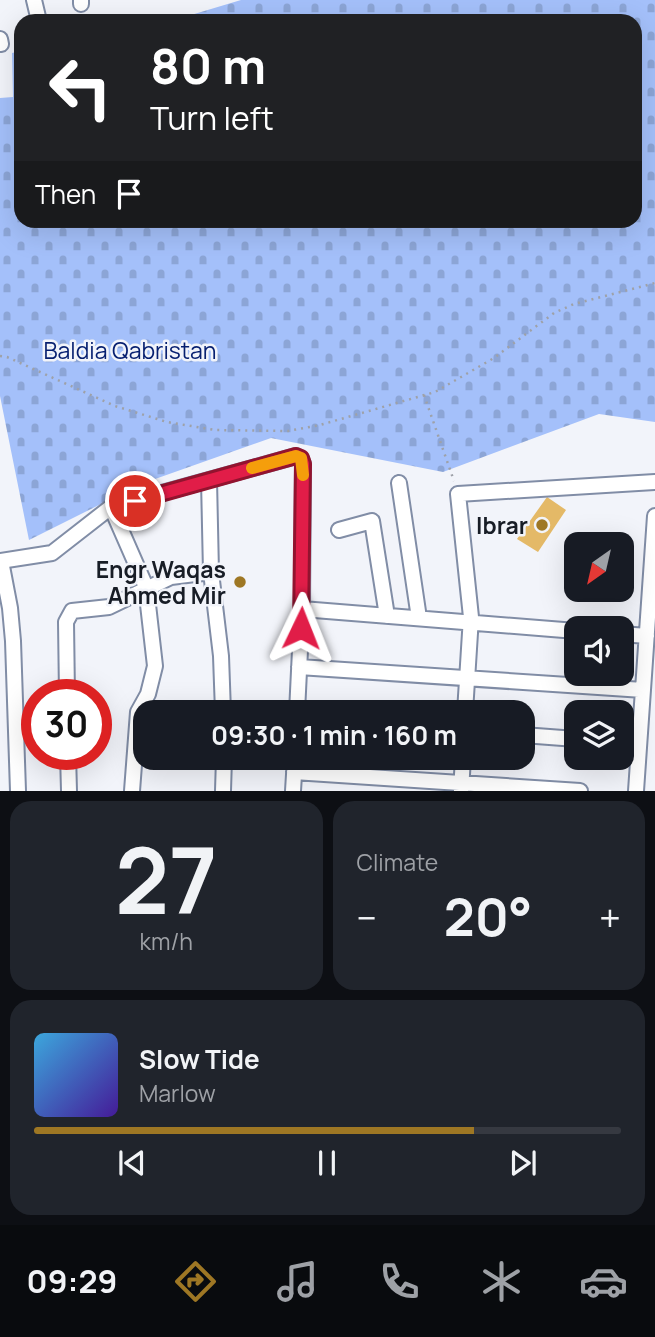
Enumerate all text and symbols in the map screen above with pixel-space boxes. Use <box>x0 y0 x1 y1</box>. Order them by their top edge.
text: 80 m <box>150 32 266 99</box>
icon: left <box>35 42 126 133</box>
text: Turn left <box>150 96 274 140</box>
icon: arrive <box>110 175 148 213</box>
text: Then <box>35 176 96 212</box>
park label: Baldia Qabristan <box>43 334 217 366</box>
pin <box>105 471 165 531</box>
icon: arrive <box>116 482 154 520</box>
place label: Ibrar <box>476 509 528 541</box>
marker: Ibrar <box>534 517 550 533</box>
north arrow <box>564 532 634 602</box>
map controls <box>564 532 634 770</box>
place label: Engr Waqas Ahmed Mir <box>96 553 226 611</box>
marker: Engr Waqas Ahmed Mir <box>232 574 248 590</box>
position arrow <box>264 591 338 665</box>
button: sound <box>564 616 634 686</box>
speed limit sign: 30 <box>21 679 112 770</box>
button: layers <box>564 700 634 770</box>
text: 09:30 · 1 min · 160 m <box>211 717 457 753</box>
text: 27 <box>115 817 218 941</box>
text: Climate <box>357 846 438 878</box>
text: 20° <box>444 881 532 952</box>
text: − <box>357 891 377 943</box>
text: + <box>599 891 621 943</box>
text: km/h <box>140 925 193 957</box>
text: Slow Tide <box>139 1041 260 1077</box>
text: Marlow <box>139 1077 216 1109</box>
icon: previous <box>113 1144 151 1182</box>
icon: pause <box>308 1144 346 1182</box>
icon: next <box>504 1144 542 1182</box>
icon: directions <box>171 1257 220 1306</box>
icon: music <box>273 1257 322 1306</box>
icon: phone <box>375 1257 424 1306</box>
icon: climate <box>477 1257 526 1306</box>
icon: car <box>579 1257 628 1306</box>
text: 09:29 <box>27 1259 117 1303</box>

